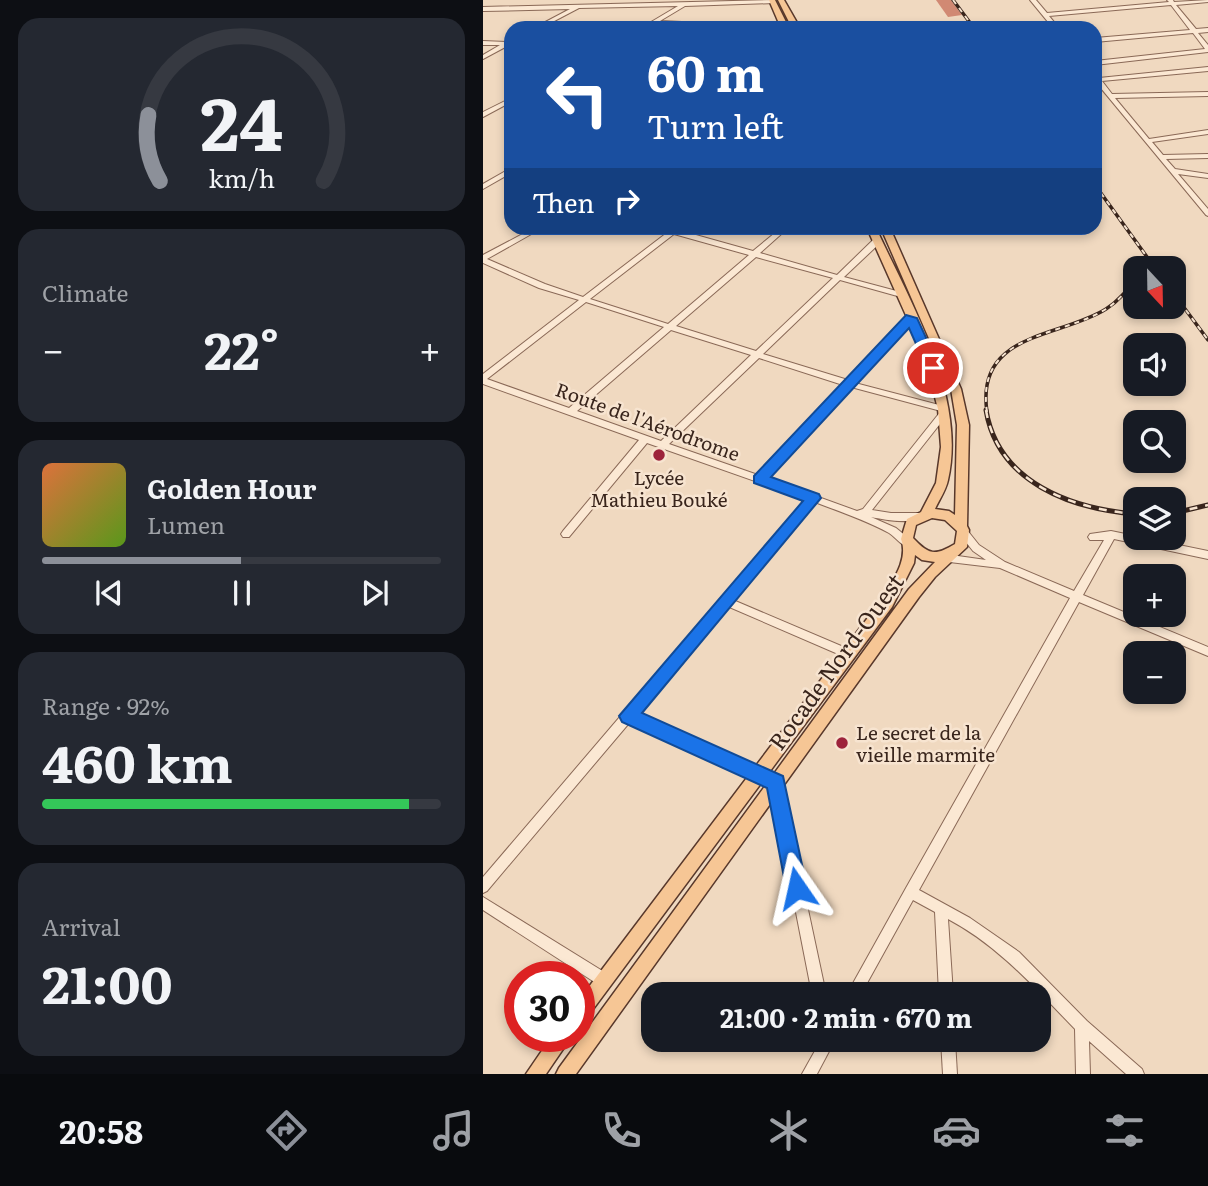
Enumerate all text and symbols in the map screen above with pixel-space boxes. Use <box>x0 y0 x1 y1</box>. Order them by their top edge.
text: 60 m <box>647 34 764 107</box>
icon: left <box>532 49 623 140</box>
text: 24 <box>200 65 283 173</box>
text: Turn left <box>647 101 784 149</box>
text: km/h <box>208 158 275 195</box>
text: Then <box>532 182 594 221</box>
icon: right <box>608 182 646 220</box>
north arrow <box>1123 256 1187 318</box>
map controls <box>1123 256 1186 704</box>
text: Climate <box>42 275 128 309</box>
text: 22° <box>204 309 279 386</box>
text: − <box>42 319 64 376</box>
text: + <box>419 319 441 376</box>
button: sound <box>1123 333 1186 396</box>
pin <box>903 338 963 398</box>
icon: arrive <box>914 349 952 387</box>
street label: Route de l'Aérodrome <box>552 375 744 467</box>
button: search <box>1123 410 1186 473</box>
marker: Lycée Mathieu Bouké <box>651 447 667 463</box>
place label: Lycée Mathieu Bouké <box>590 463 728 513</box>
text: Golden Hour <box>147 468 316 507</box>
button: layers <box>1123 487 1186 550</box>
text: Lumen <box>147 507 225 541</box>
button: + <box>1123 564 1186 627</box>
street label: Rocade Nord-Ouest <box>759 565 911 756</box>
icon: previous <box>90 574 128 612</box>
icon: pause <box>223 574 261 612</box>
icon: next <box>356 574 394 612</box>
button: − <box>1123 641 1186 704</box>
text: Range · 92% <box>42 688 170 722</box>
place label: Le secret de la vieille marmite <box>856 718 995 768</box>
text: 460 km <box>42 722 233 799</box>
marker: Le secret de la vieille marmite <box>834 735 850 751</box>
position arrow <box>760 851 834 925</box>
text: Arrival <box>42 909 121 943</box>
text: 21:00 <box>42 943 173 1020</box>
speed limit sign: 30 <box>504 961 595 1052</box>
text: 21:00 · 2 min · 670 m <box>720 997 972 1036</box>
text: 20:58 <box>59 1106 143 1154</box>
icon: directions <box>262 1106 311 1155</box>
icon: music <box>429 1106 478 1155</box>
icon: phone <box>597 1106 646 1155</box>
icon: climate <box>764 1106 813 1155</box>
icon: car <box>932 1106 981 1155</box>
icon: filters <box>1100 1106 1149 1155</box>

